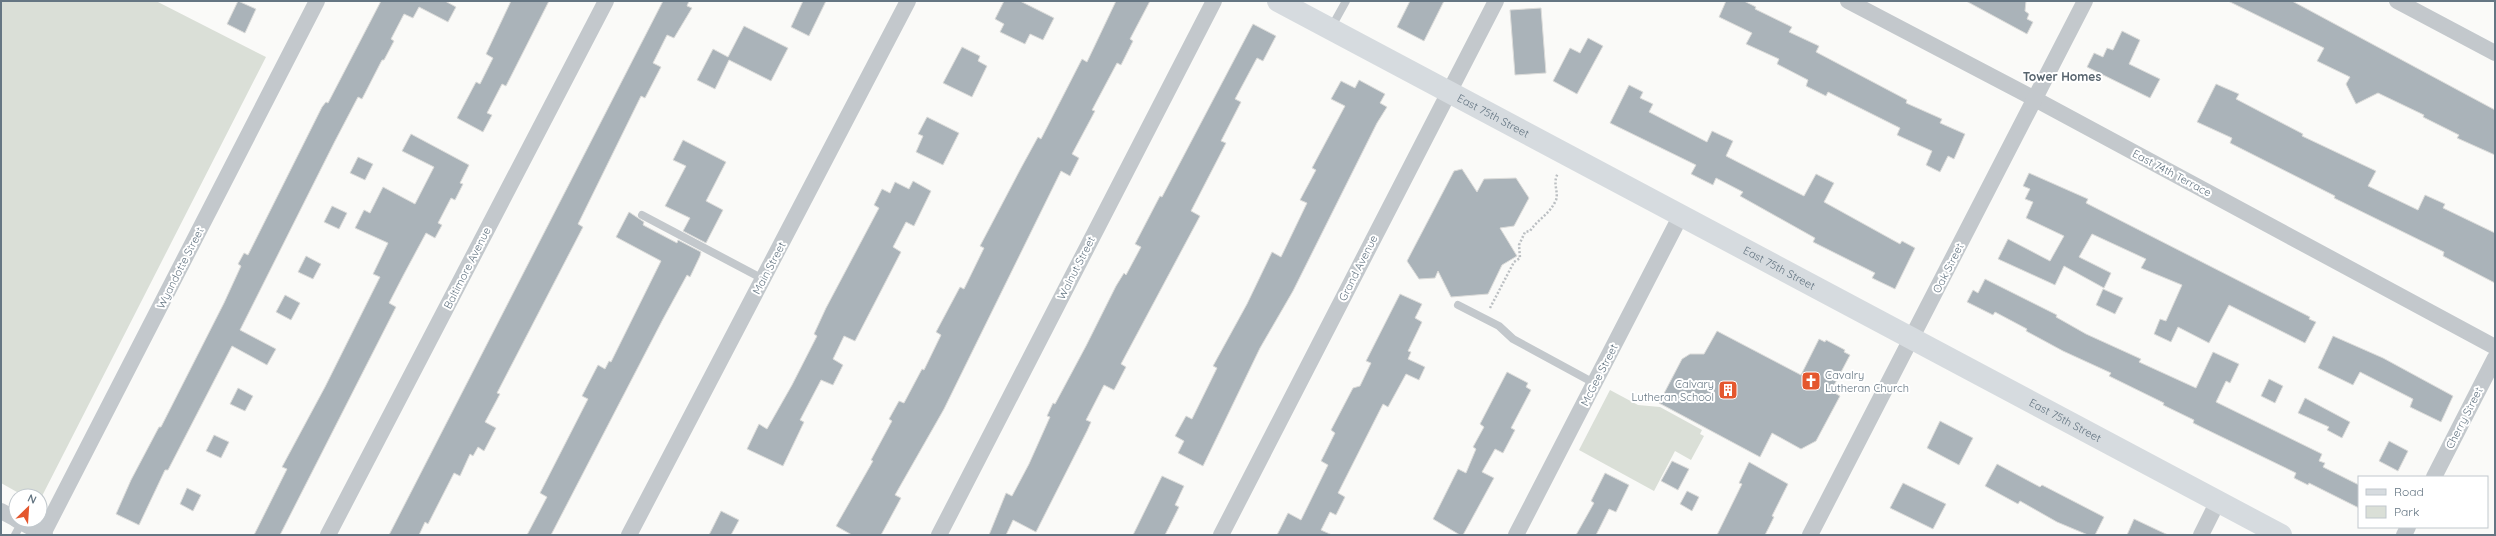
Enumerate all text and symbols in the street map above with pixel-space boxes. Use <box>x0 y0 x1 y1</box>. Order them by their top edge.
district label: Tower Homes <box>2023 69 2101 84</box>
street label: East 75th Street <box>1455 91 1532 141</box>
street label: East 74th Terrace <box>2130 146 2214 200</box>
street label: Wyandotte Street <box>153 225 207 311</box>
street label: Baltimore Avenue <box>440 225 494 311</box>
street label: Grand Avenue <box>1335 233 1381 303</box>
street label: Walnut Street <box>1054 234 1098 302</box>
street label: Main Street <box>749 239 789 297</box>
street label: Oak Street <box>1929 241 1967 295</box>
street label: East 75th Street <box>1741 243 1818 293</box>
street label: McGee Street <box>1577 341 1621 408</box>
place label: Cavalry Lutheran Church <box>1825 368 1909 395</box>
church icon: Cavalry Lutheran Church <box>1800 370 1822 392</box>
place label: Calvary Lutheran School <box>1632 377 1714 404</box>
building icon: Calvary Lutheran School <box>1717 379 1739 401</box>
street label: Cherry Street <box>2442 385 2486 451</box>
street label: East 75th Street <box>2027 395 2104 445</box>
legend <box>2358 476 2488 528</box>
text: Road <box>2394 484 2424 499</box>
north arrow <box>8 488 48 528</box>
text: N <box>26 491 39 507</box>
text: Park <box>2394 504 2419 519</box>

